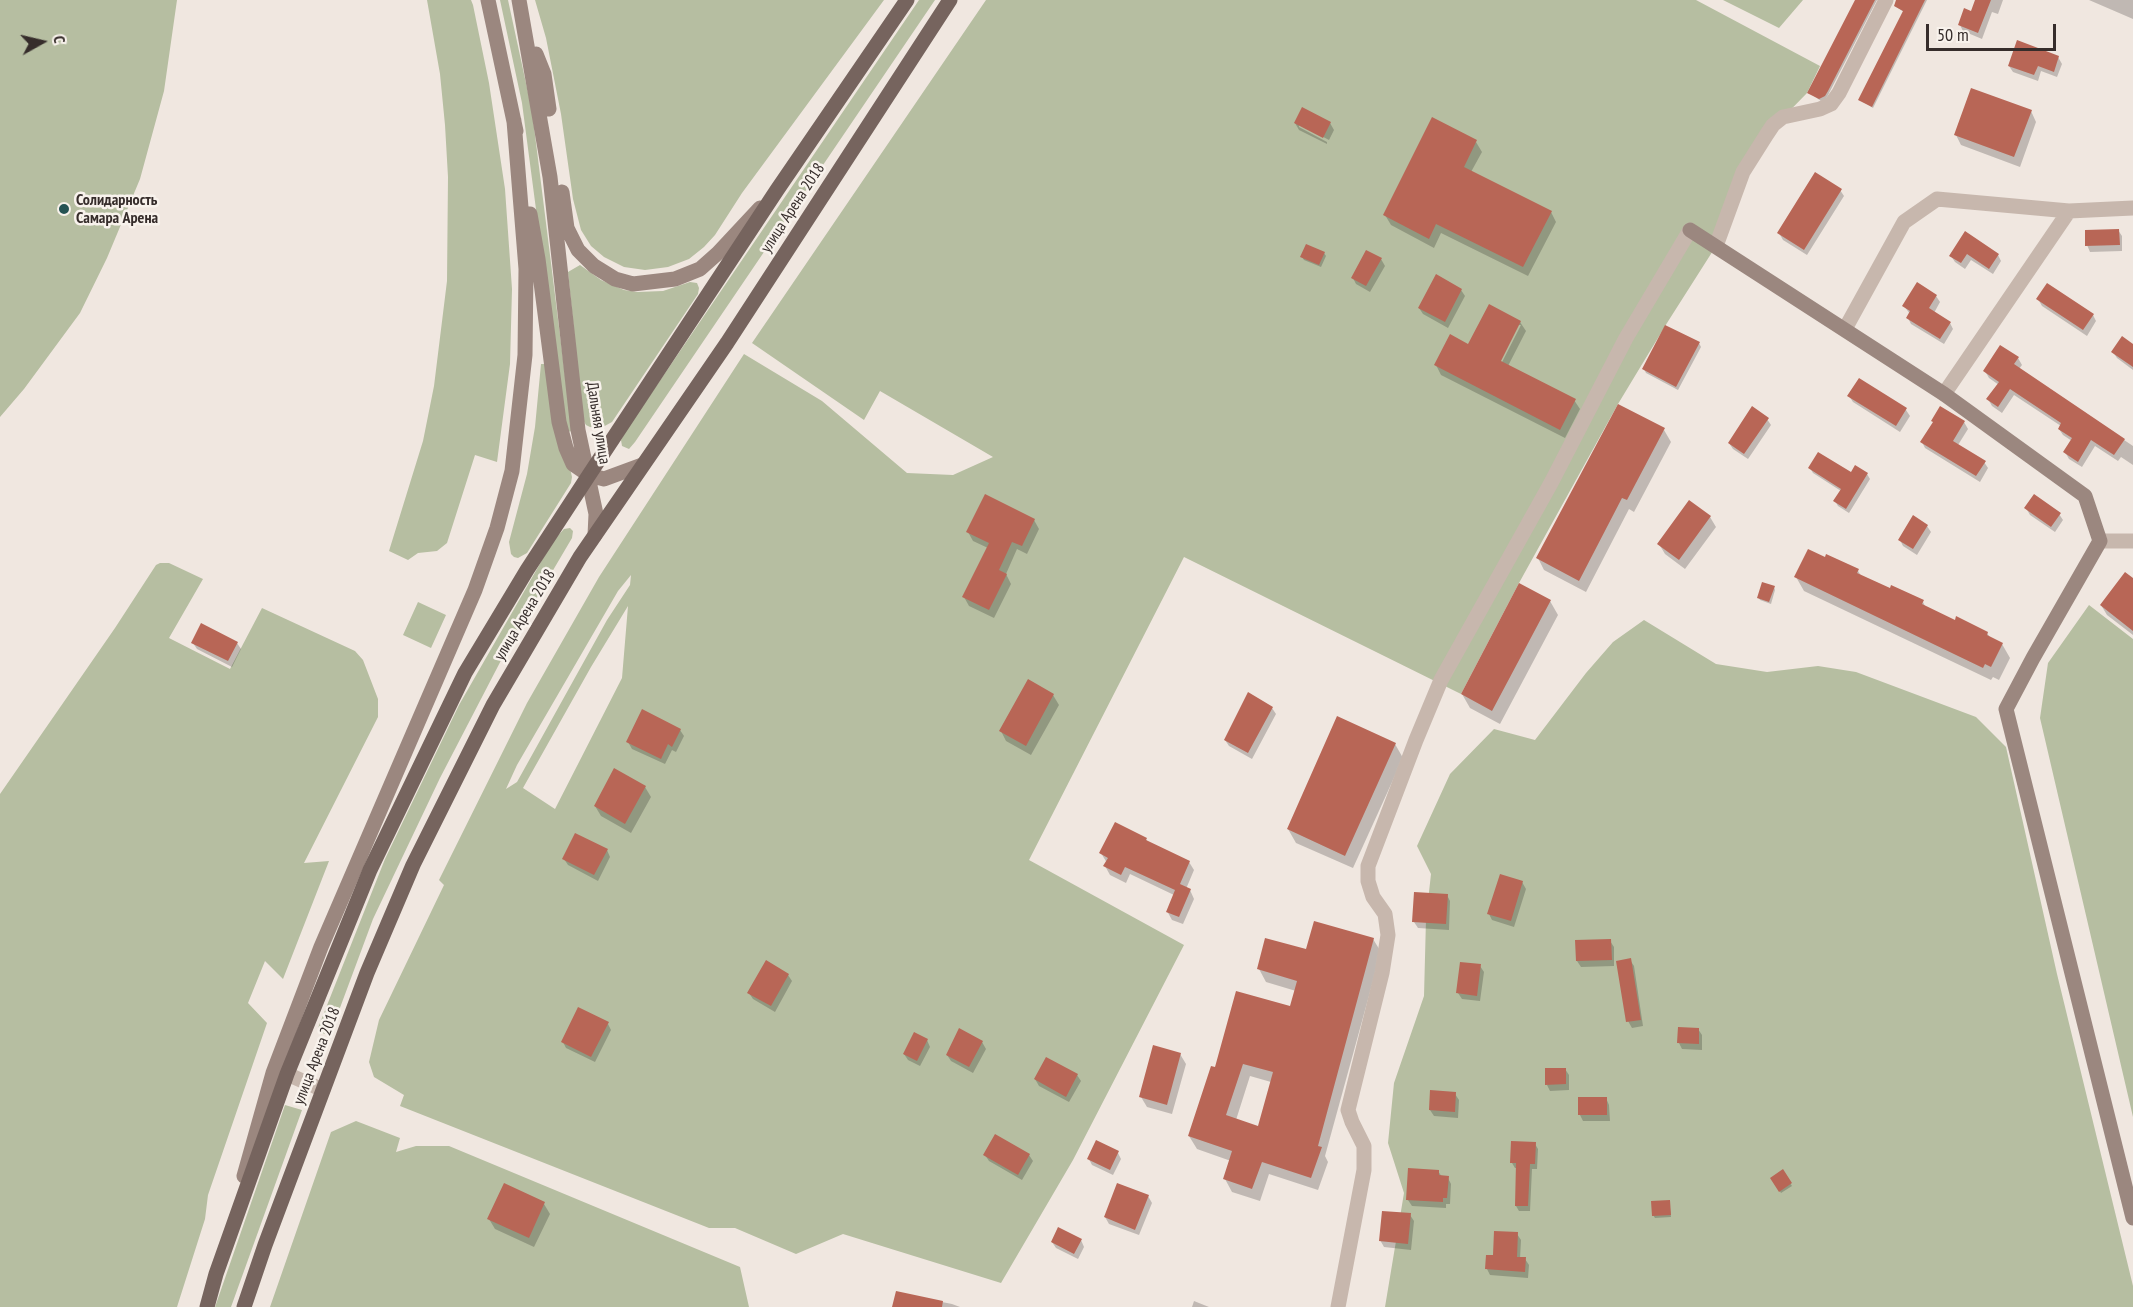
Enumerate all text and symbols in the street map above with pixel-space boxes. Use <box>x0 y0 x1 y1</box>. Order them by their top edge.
north arrow <box>12 12 72 72</box>
scale bar <box>1929 12 2060 50</box>
text: 50 m <box>1937 23 1969 46</box>
text: С <box>49 34 70 45</box>
street label: улица Арена 2018 <box>757 160 829 256</box>
place label: Солидарность Самара Арена <box>76 190 158 228</box>
marker: Солидарность Самара Арена <box>57 202 71 216</box>
street label: Дальняя улица <box>582 380 614 466</box>
street label: улица Арена 2018 <box>490 566 560 664</box>
street label: улица Арена 2018 <box>290 1005 344 1107</box>

